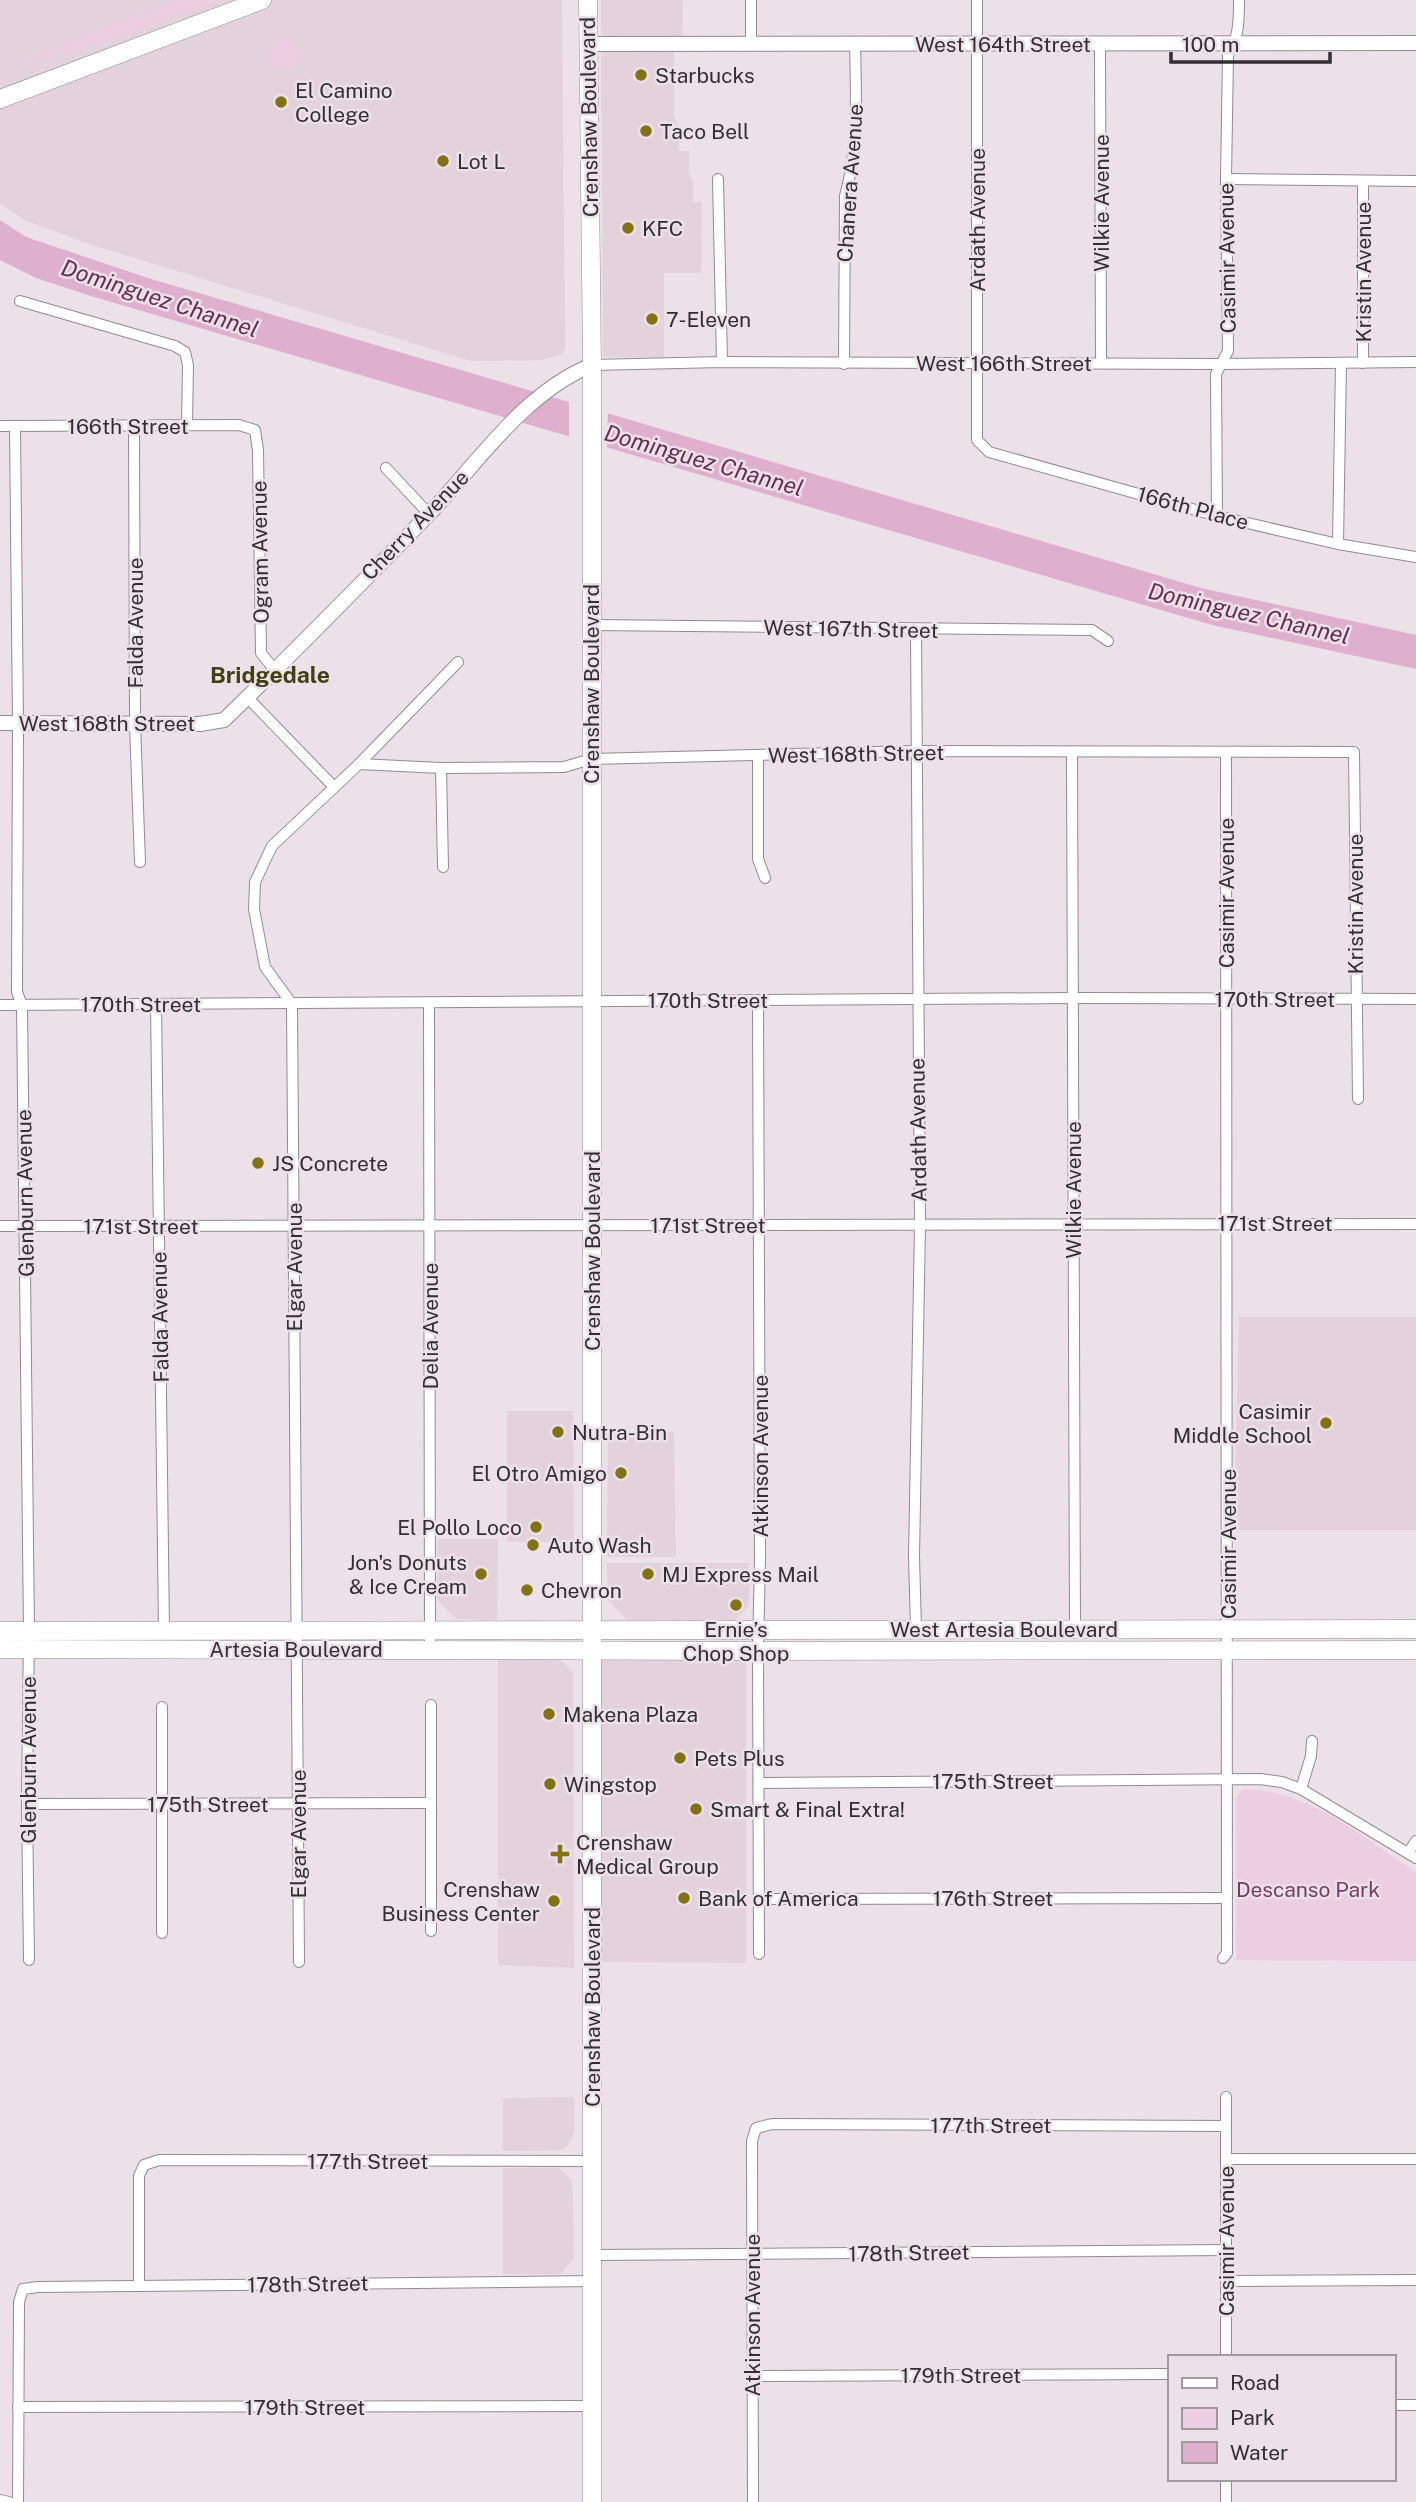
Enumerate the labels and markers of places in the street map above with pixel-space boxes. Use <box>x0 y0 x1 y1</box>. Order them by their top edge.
place label: Starbucks <box>655 63 755 88</box>
marker: Starbucks <box>633 67 649 83</box>
place label: El Camino College <box>295 78 393 127</box>
marker: El Camino College <box>273 94 289 110</box>
place label: Taco Bell <box>660 119 749 144</box>
marker: Taco Bell <box>638 123 654 139</box>
place label: Lot L <box>457 149 506 174</box>
marker: Lot L <box>435 153 451 169</box>
place label: KFC <box>642 216 683 241</box>
marker: KFC <box>620 220 636 236</box>
place label: 7-Eleven <box>666 307 751 332</box>
marker: 7-Eleven <box>644 311 660 327</box>
place label: JS Concrete <box>272 1151 388 1176</box>
marker: JS Concrete <box>250 1155 266 1171</box>
place label: Casimir Middle School <box>1173 1399 1312 1448</box>
marker: Casimir Middle School <box>1318 1415 1334 1431</box>
place label: Nutra-Bin <box>572 1420 667 1445</box>
marker: Nutra-Bin <box>550 1424 566 1440</box>
place label: El Otro Amigo <box>472 1461 607 1486</box>
marker: El Otro Amigo <box>613 1465 629 1481</box>
place label: El Pollo Loco <box>397 1515 522 1540</box>
marker: El Pollo Loco <box>528 1519 544 1535</box>
place label: Auto Wash <box>547 1533 652 1558</box>
marker: Auto Wash <box>525 1537 541 1553</box>
place label: Jon's Donuts & Ice Cream <box>347 1550 467 1599</box>
place label: MJ Express Mail <box>662 1562 819 1587</box>
marker: Jon's Donuts & Ice Cream <box>473 1566 489 1582</box>
marker: MJ Express Mail <box>640 1566 656 1582</box>
place label: Chevron <box>541 1578 622 1603</box>
marker: Chevron <box>519 1582 535 1598</box>
marker: Ernie’s Chop Shop <box>728 1597 744 1613</box>
place label: Ernie’s Chop Shop <box>683 1617 789 1666</box>
place label: Makena Plaza <box>563 1702 698 1727</box>
marker: Makena Plaza <box>541 1706 557 1722</box>
place label: Pets Plus <box>694 1746 785 1771</box>
marker: Pets Plus <box>672 1750 688 1766</box>
place label: Wingstop <box>564 1772 657 1797</box>
marker: Wingstop <box>542 1776 558 1792</box>
place label: Smart & Final Extra! <box>710 1797 905 1822</box>
marker: Smart & Final Extra! <box>688 1801 704 1817</box>
place label: Crenshaw Medical Group <box>576 1830 719 1879</box>
marker: Crenshaw Medical Group <box>550 1844 570 1864</box>
place label: Crenshaw Business Center <box>382 1877 540 1926</box>
place label: Bank of America <box>698 1886 859 1911</box>
marker: Bank of America <box>676 1890 692 1906</box>
marker: Crenshaw Business Center <box>546 1893 562 1909</box>

